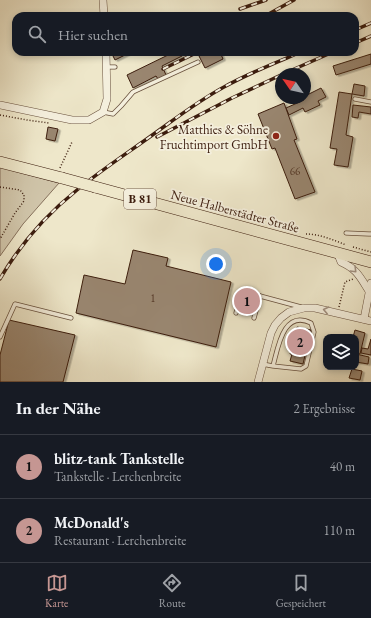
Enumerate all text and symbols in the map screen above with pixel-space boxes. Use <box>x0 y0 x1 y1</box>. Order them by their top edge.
search box <box>12 12 359 56</box>
icon: search <box>26 23 48 45</box>
text: Hier suchen <box>58 25 128 44</box>
north arrow <box>275 68 311 104</box>
place label: Matthies & Söhne Fruchtimport GmbH <box>160 121 268 153</box>
marker: Matthies & Söhne Fruchtimport GmbH <box>271 131 281 141</box>
house number: 66 <box>290 164 301 178</box>
street label: Neue Halberstädter Straße <box>169 186 301 236</box>
road number: B 81 <box>124 189 156 209</box>
your location <box>206 254 226 274</box>
one-way arrow <box>349 265 357 273</box>
pin: 1 <box>234 286 260 316</box>
house number: 1 <box>150 291 156 305</box>
one-way arrow <box>323 307 329 315</box>
pin: 2 <box>287 327 313 357</box>
map controls <box>323 334 359 370</box>
button: layers <box>323 334 359 370</box>
text: In der Nähe <box>16 397 101 419</box>
text: 2 Ergebnisse <box>294 400 355 417</box>
text: blitz-tank Tankstelle <box>54 449 184 468</box>
text: 1 <box>26 458 32 475</box>
text: 40 m <box>330 458 355 475</box>
text: Tankstelle · Lerchenbreite <box>54 468 181 485</box>
text: McDonald's <box>54 513 129 532</box>
text: 2 <box>26 522 32 539</box>
text: 110 m <box>324 522 355 539</box>
text: Restaurant · Lerchenbreite <box>54 532 186 549</box>
tab: Karte <box>45 572 68 610</box>
tab: Route <box>159 572 186 610</box>
tab: Gespeichert <box>276 572 326 610</box>

